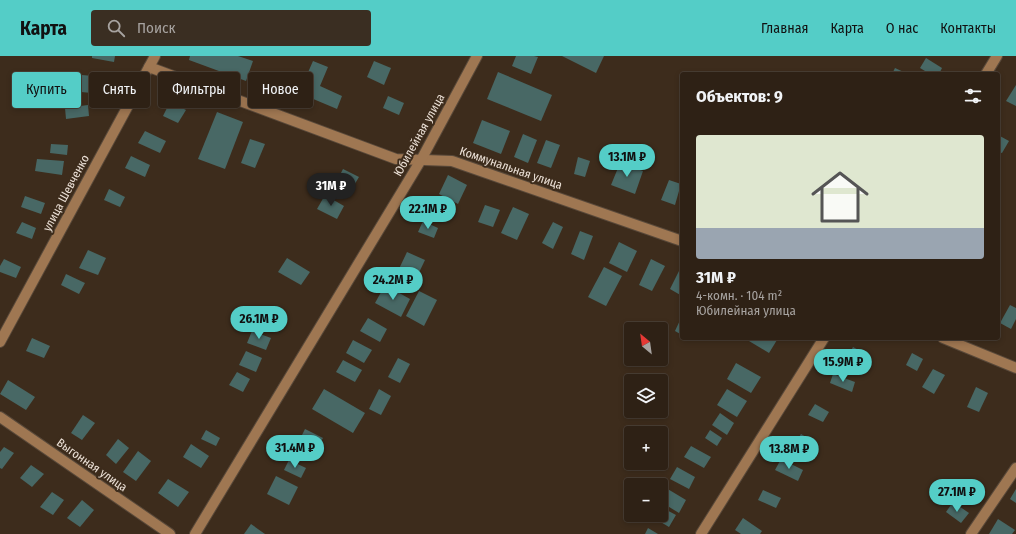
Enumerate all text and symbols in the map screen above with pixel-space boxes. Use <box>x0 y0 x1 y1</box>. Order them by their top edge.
search box <box>91 10 371 46</box>
text: Карта <box>20 17 67 40</box>
icon: search <box>105 17 127 39</box>
text: Поиск <box>137 19 175 37</box>
text: Главная <box>761 20 808 37</box>
text: Карта <box>830 20 864 37</box>
text: О нас <box>886 20 918 37</box>
text: Контакты <box>940 20 996 37</box>
chip: Купить <box>12 72 81 108</box>
chip: Снять <box>89 72 150 108</box>
chip: Фильтры <box>158 72 240 108</box>
chip: Новое <box>248 72 313 108</box>
icon: filters <box>962 85 984 107</box>
text: Объектов: 9 <box>696 86 783 107</box>
street label: Юбилейная улица <box>391 91 448 179</box>
street label: Коммунальная улица <box>458 144 564 192</box>
pin: 13.1M ₽ <box>590 144 664 178</box>
text: 13.1M ₽ <box>608 149 646 164</box>
street label: улица Шевченко <box>40 152 92 234</box>
icon: home <box>804 161 876 233</box>
pin: 31M ₽ <box>303 173 359 207</box>
text: 31M ₽ <box>316 178 346 193</box>
pin: 22.1M ₽ <box>391 196 465 230</box>
text: 22.1M ₽ <box>409 201 447 216</box>
pin: 24.2M ₽ <box>356 267 430 301</box>
text: 31M ₽ <box>696 267 736 288</box>
text: 24.2M ₽ <box>373 272 413 287</box>
text: 4-комн. · 104 m² <box>696 288 782 303</box>
text: Юбилейная улица <box>696 303 796 318</box>
pin: 26.1M ₽ <box>222 306 296 340</box>
text: 26.1M ₽ <box>239 311 279 326</box>
north arrow <box>624 322 668 366</box>
map controls <box>624 322 668 522</box>
pin: 15.9M ₽ <box>806 349 880 383</box>
text: 15.9M ₽ <box>823 354 863 369</box>
button: layers <box>624 374 668 418</box>
button: + <box>624 426 668 470</box>
pin: 31.4M ₽ <box>258 435 332 469</box>
street label: Выгонная улица <box>54 436 130 495</box>
pin: 13.8M ₽ <box>752 436 826 470</box>
text: 31.4M ₽ <box>275 440 315 455</box>
text: 13.8M ₽ <box>769 441 809 456</box>
button: − <box>624 478 668 522</box>
pin: 27.1M ₽ <box>920 479 994 513</box>
text: 27.1M ₽ <box>938 484 976 499</box>

